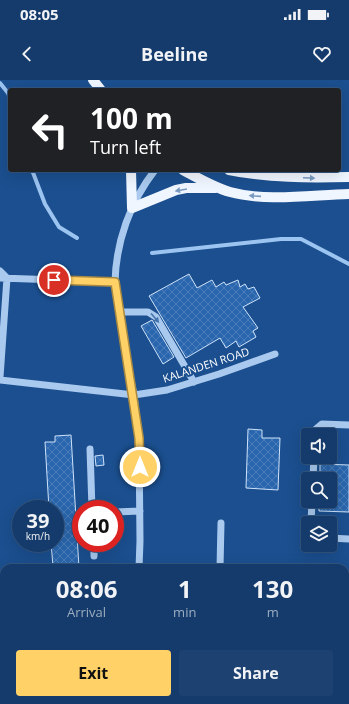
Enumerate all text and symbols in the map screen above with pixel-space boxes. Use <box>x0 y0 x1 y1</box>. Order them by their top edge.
text: 08:05 <box>20 4 59 24</box>
text: Beeline <box>141 42 208 66</box>
icon: back <box>16 43 38 65</box>
icon: heart <box>311 43 333 65</box>
text: 100 m <box>90 99 173 137</box>
icon: left <box>24 104 76 156</box>
text: Turn left <box>90 135 161 159</box>
one-way arrow <box>303 174 315 181</box>
one-way arrow <box>175 187 187 193</box>
one-way arrow <box>249 193 261 200</box>
pin <box>37 263 71 297</box>
icon: arrive <box>43 269 65 291</box>
one-way arrow <box>151 313 160 324</box>
street label: KALANDEN ROAD <box>161 343 251 386</box>
map controls <box>301 428 337 552</box>
button: sound <box>301 428 337 464</box>
position arrow <box>119 446 161 488</box>
button: search <box>301 472 337 508</box>
speed limit sign: 40 <box>72 500 124 552</box>
text: 39 <box>27 507 49 534</box>
button: layers <box>301 516 337 552</box>
text: km/h <box>26 529 50 543</box>
text: 08:06 <box>56 572 117 605</box>
text: 1 <box>178 572 192 605</box>
text: 130 <box>252 572 293 605</box>
text: Arrival <box>67 603 106 621</box>
text: min <box>173 603 196 621</box>
text: m <box>267 603 279 621</box>
button: Exit <box>16 650 171 696</box>
button: Share <box>179 650 333 696</box>

